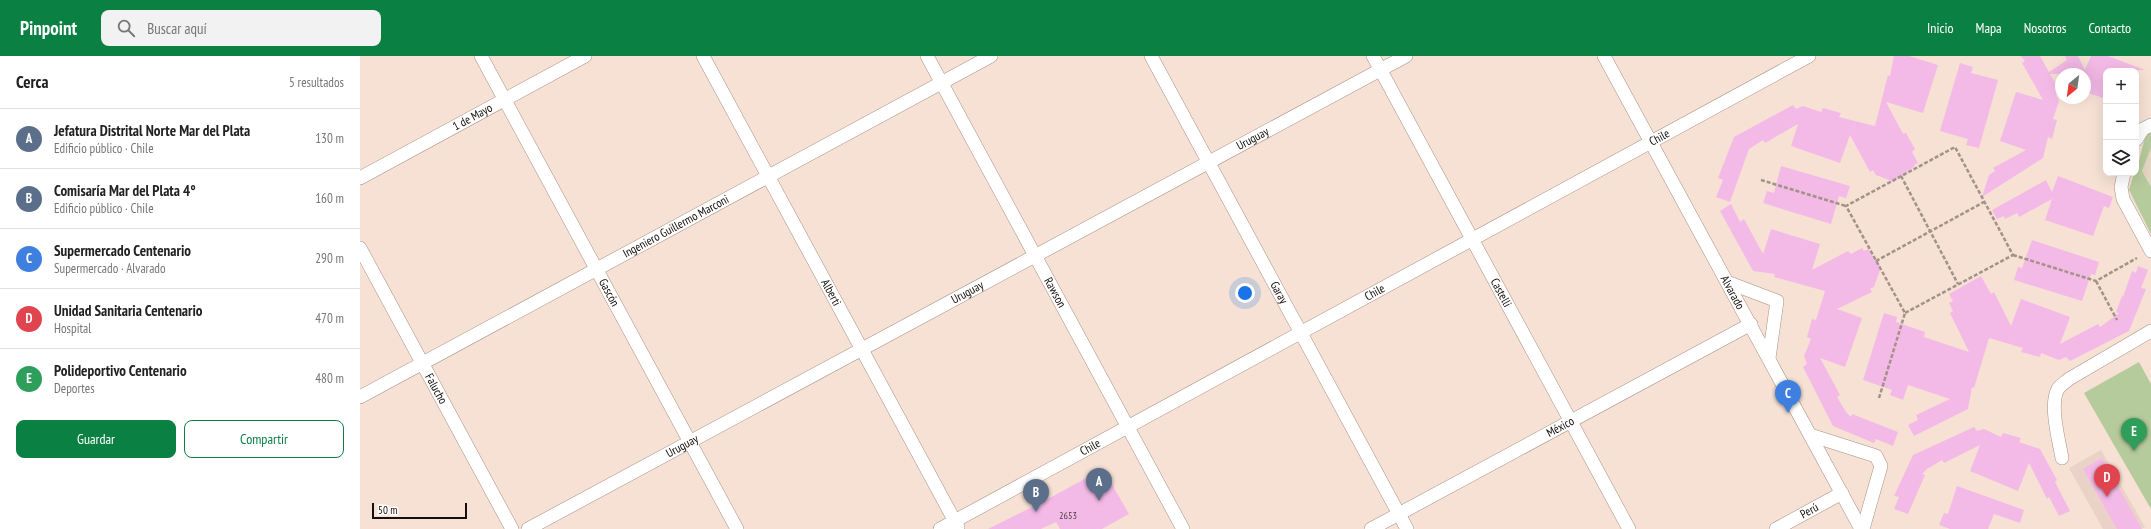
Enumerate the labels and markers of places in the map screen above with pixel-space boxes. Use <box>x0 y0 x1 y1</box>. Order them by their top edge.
pin: C <box>1775 380 1801 413</box>
pin: E <box>2121 418 2147 451</box>
pin: D <box>2094 464 2120 497</box>
pin: A <box>1086 468 1112 501</box>
pin: B <box>1023 479 1049 512</box>

